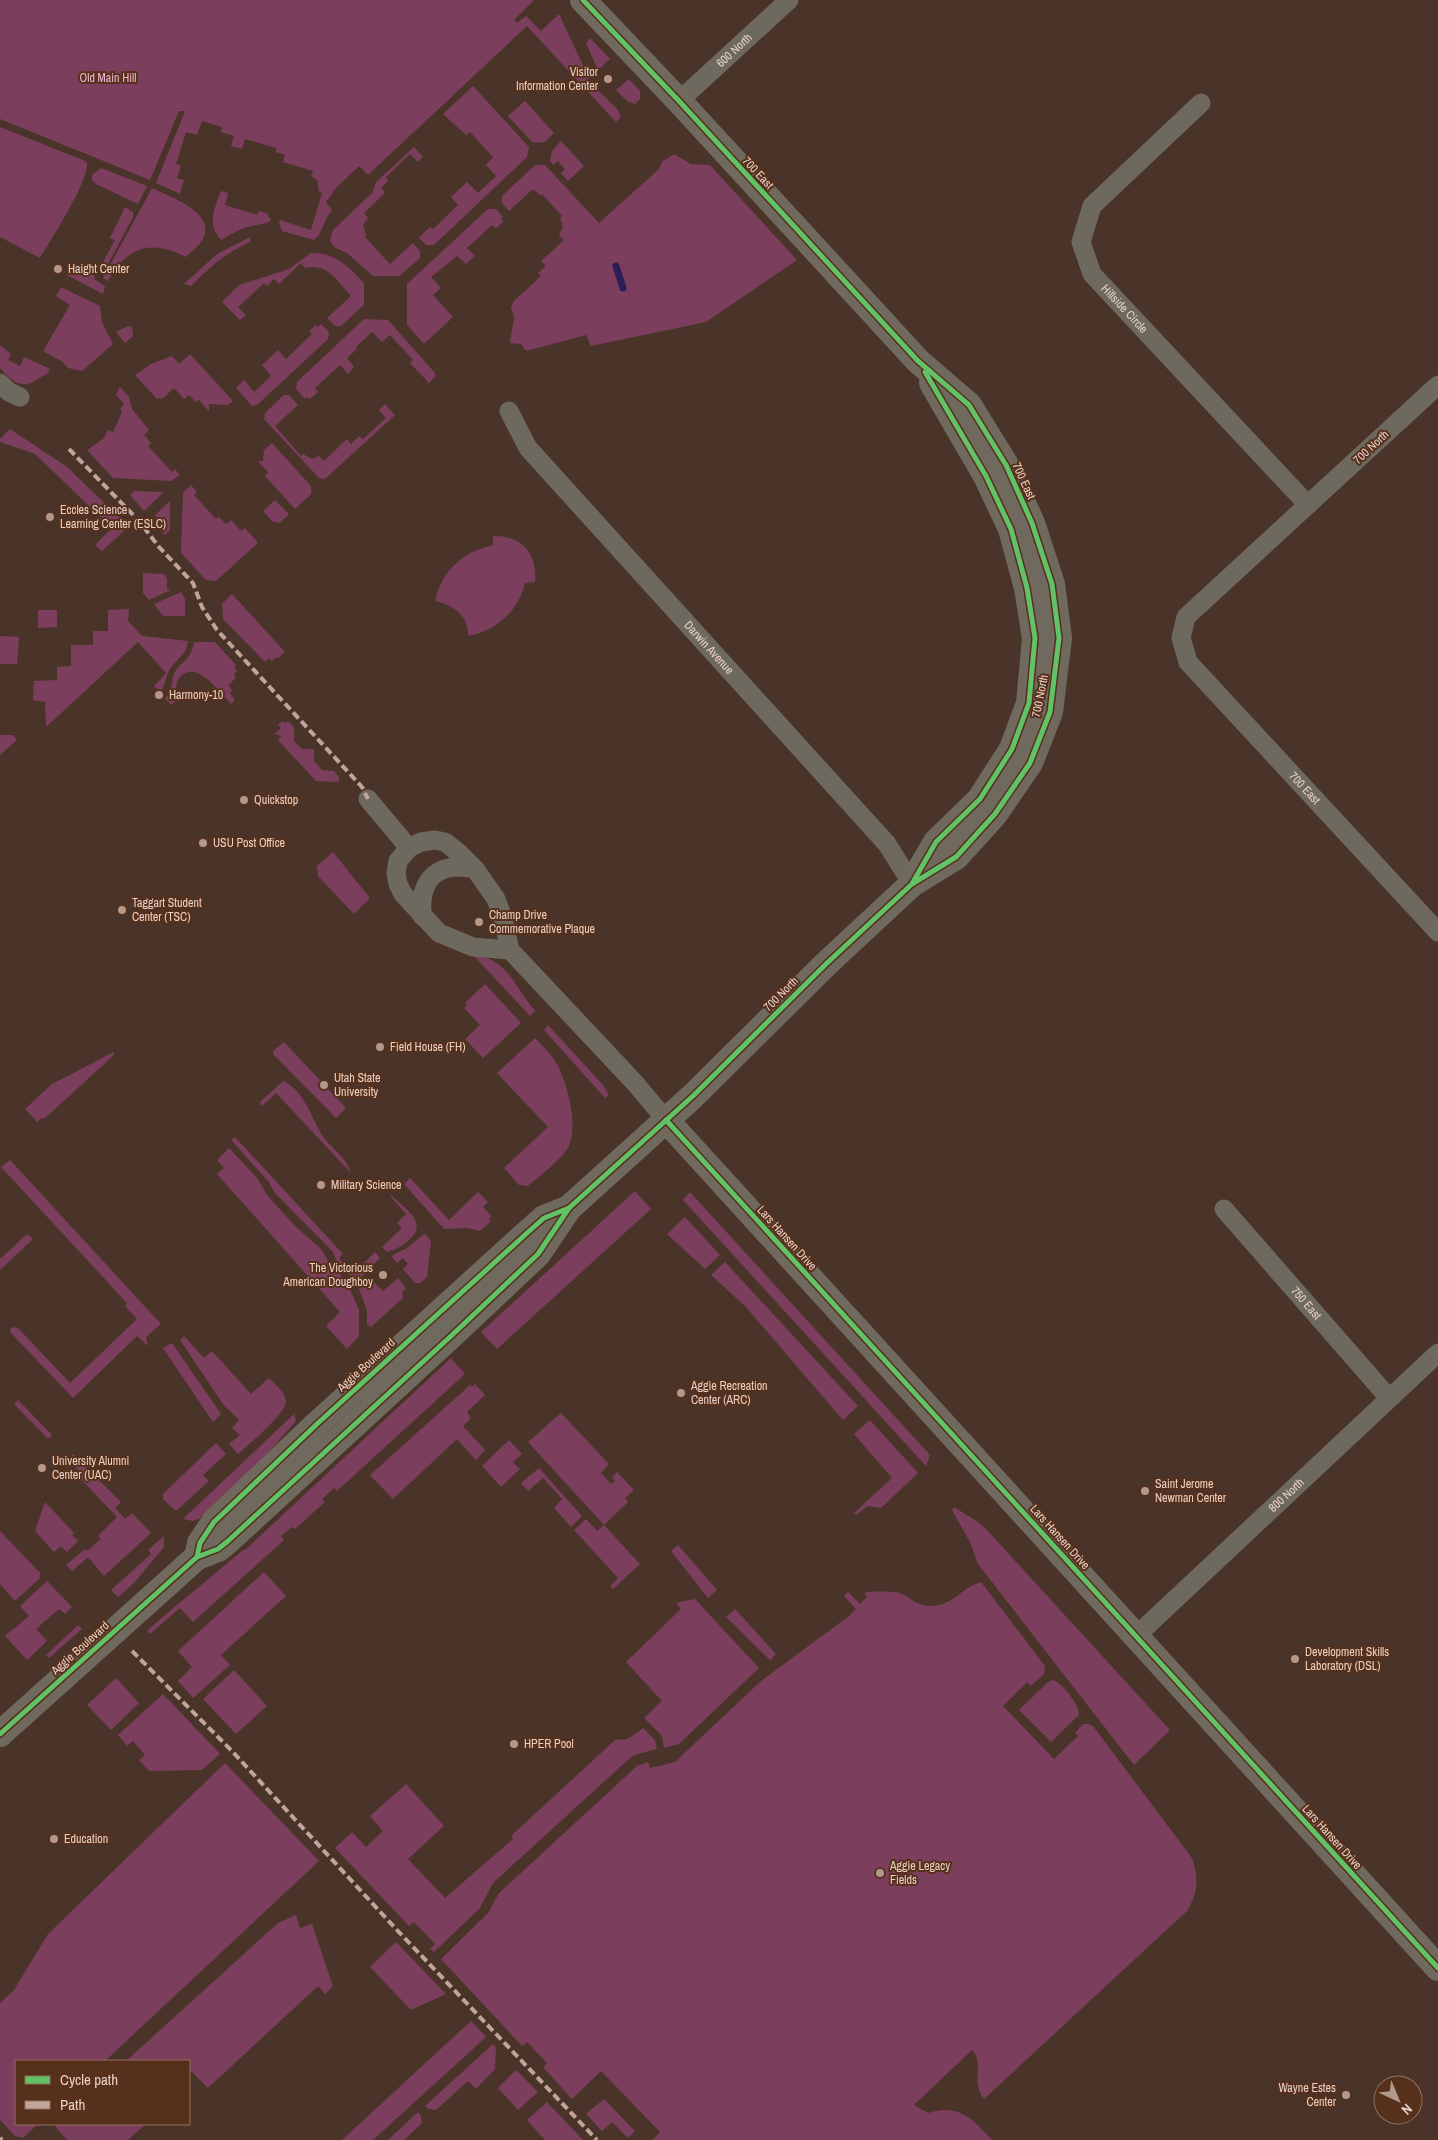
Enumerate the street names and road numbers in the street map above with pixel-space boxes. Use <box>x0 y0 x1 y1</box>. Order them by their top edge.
street label: 600 North <box>713 30 756 71</box>
street label: 700 East <box>739 153 777 193</box>
street label: Hillside Circle <box>1098 281 1151 337</box>
street label: 700 North <box>1350 426 1392 468</box>
street label: 700 East <box>1009 460 1040 502</box>
street label: Darwin Avenue <box>681 618 737 678</box>
street label: 700 North <box>1028 673 1052 719</box>
street label: 700 East <box>1286 768 1324 808</box>
street label: 700 North <box>760 973 802 1015</box>
street label: Lars Hansen Drive <box>754 1202 820 1274</box>
street label: 750 East <box>1287 1283 1325 1323</box>
street label: Aggie Boulevard <box>333 1335 398 1396</box>
street label: 800 North <box>1265 1474 1308 1516</box>
street label: Lars Hansen Drive <box>1027 1501 1093 1573</box>
street label: Aggie Boulevard <box>47 1618 112 1679</box>
street label: Lars Hansen Drive <box>1299 1801 1365 1873</box>

